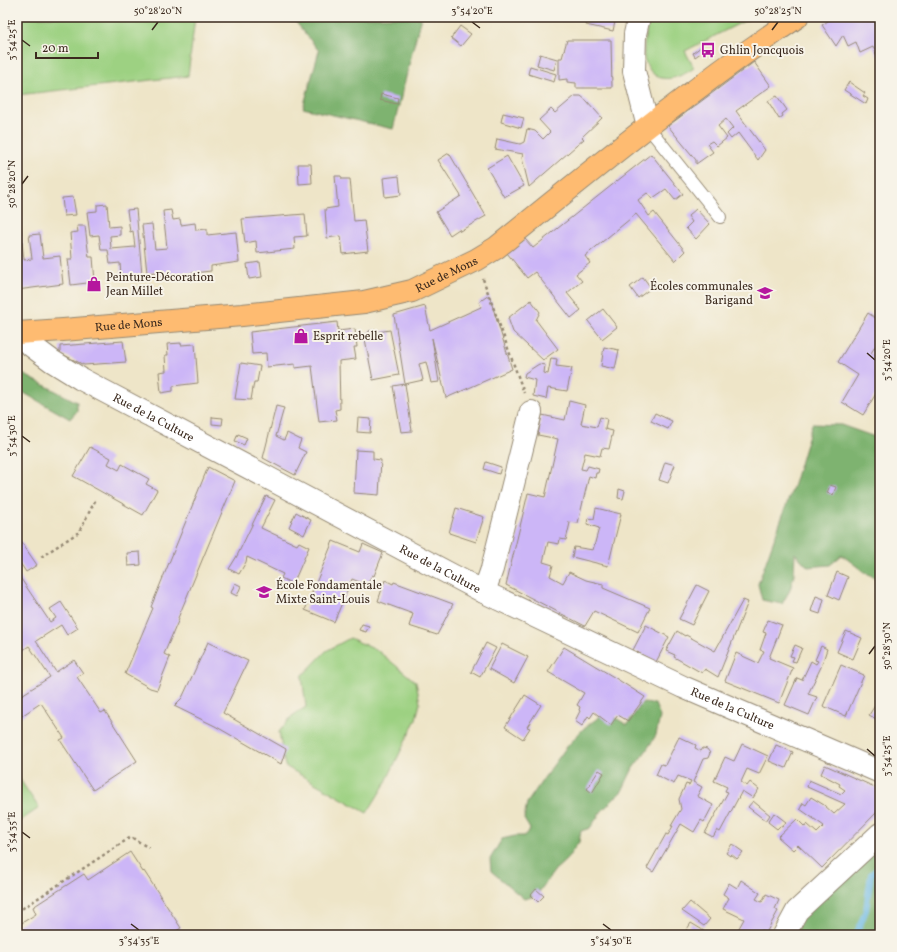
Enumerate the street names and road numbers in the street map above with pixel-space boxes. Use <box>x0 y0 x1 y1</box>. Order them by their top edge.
street label: Rue de Mons <box>413 253 481 297</box>
street label: Rue de Mons <box>94 315 163 336</box>
street label: Rue de la Culture <box>110 390 197 447</box>
street label: Rue de la Culture <box>396 542 483 598</box>
street label: Rue de la Culture <box>688 684 777 735</box>

